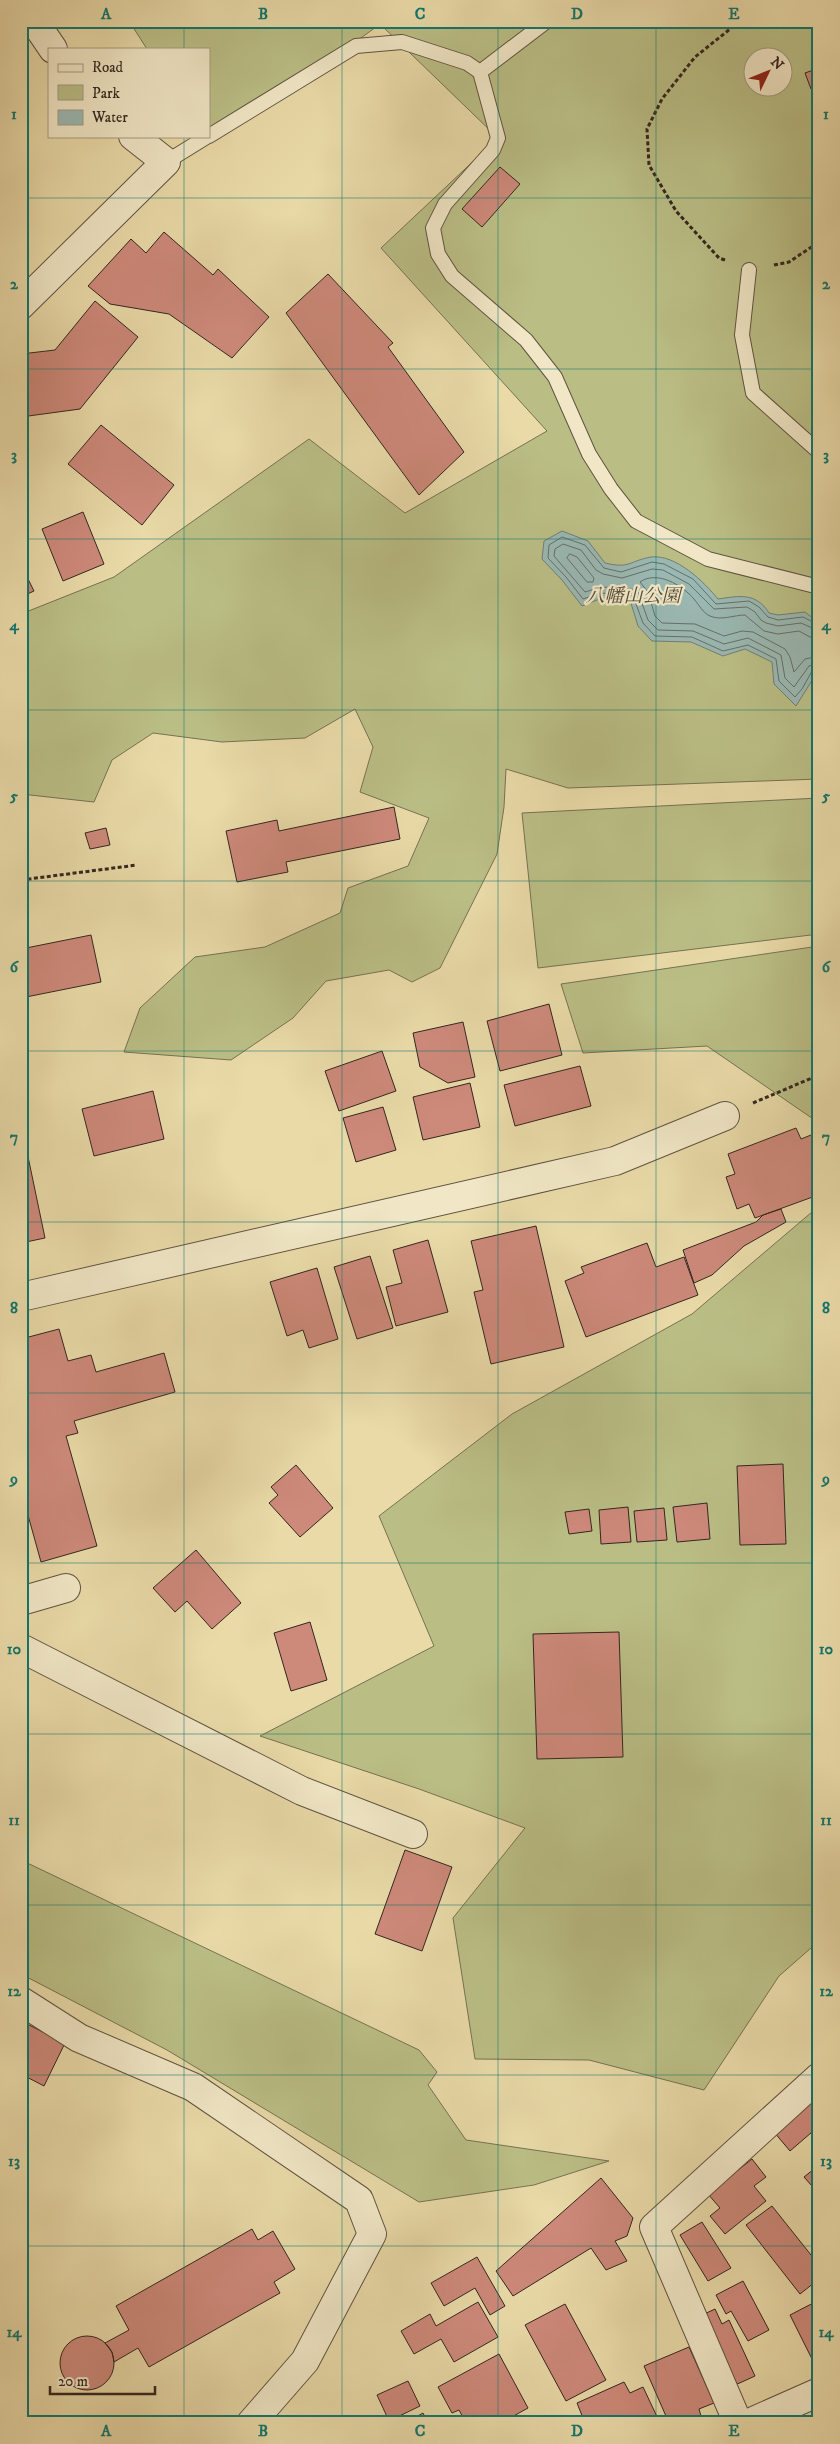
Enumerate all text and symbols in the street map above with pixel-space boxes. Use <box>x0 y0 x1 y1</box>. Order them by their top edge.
text: A <box>100 4 112 24</box>
text: B <box>258 4 268 24</box>
text: C <box>415 4 425 24</box>
text: D <box>571 4 583 24</box>
text: E <box>728 4 740 24</box>
legend <box>48 48 210 138</box>
north arrow <box>742 48 792 98</box>
text: N <box>766 53 788 75</box>
text: Road <box>92 58 124 77</box>
text: Park <box>92 84 121 103</box>
text: 1 <box>11 104 17 124</box>
text: 1 <box>823 104 829 124</box>
text: Water <box>91 108 128 127</box>
text: 2 <box>10 274 19 294</box>
text: 2 <box>822 274 831 294</box>
text: 3 <box>11 445 17 465</box>
text: 3 <box>823 445 829 465</box>
park label: 八幡山公園 <box>585 585 683 608</box>
text: 4 <box>8 615 19 635</box>
text: 4 <box>820 615 831 635</box>
text: 5 <box>9 786 18 806</box>
text: 5 <box>821 786 830 806</box>
text: 6 <box>10 957 20 977</box>
text: 6 <box>822 957 832 977</box>
text: 7 <box>10 1127 18 1147</box>
text: 7 <box>822 1127 830 1147</box>
text: 8 <box>10 1298 18 1318</box>
text: 8 <box>822 1298 830 1318</box>
text: 9 <box>9 1469 18 1489</box>
text: 9 <box>821 1469 830 1489</box>
text: 10 <box>7 1639 22 1659</box>
text: 10 <box>819 1639 834 1659</box>
text: 11 <box>8 1810 20 1830</box>
text: 11 <box>820 1810 832 1830</box>
text: 12 <box>7 1981 22 2001</box>
text: 12 <box>819 1981 834 2001</box>
text: 13 <box>8 2151 20 2171</box>
text: 13 <box>820 2151 832 2171</box>
text: 14 <box>6 2322 22 2342</box>
text: 14 <box>818 2322 834 2342</box>
scale bar <box>50 2364 155 2396</box>
text: 20 m <box>58 2372 88 2391</box>
text: A <box>100 2421 112 2441</box>
text: B <box>258 2421 268 2441</box>
text: C <box>415 2421 425 2441</box>
text: D <box>571 2421 583 2441</box>
text: E <box>728 2421 740 2441</box>

